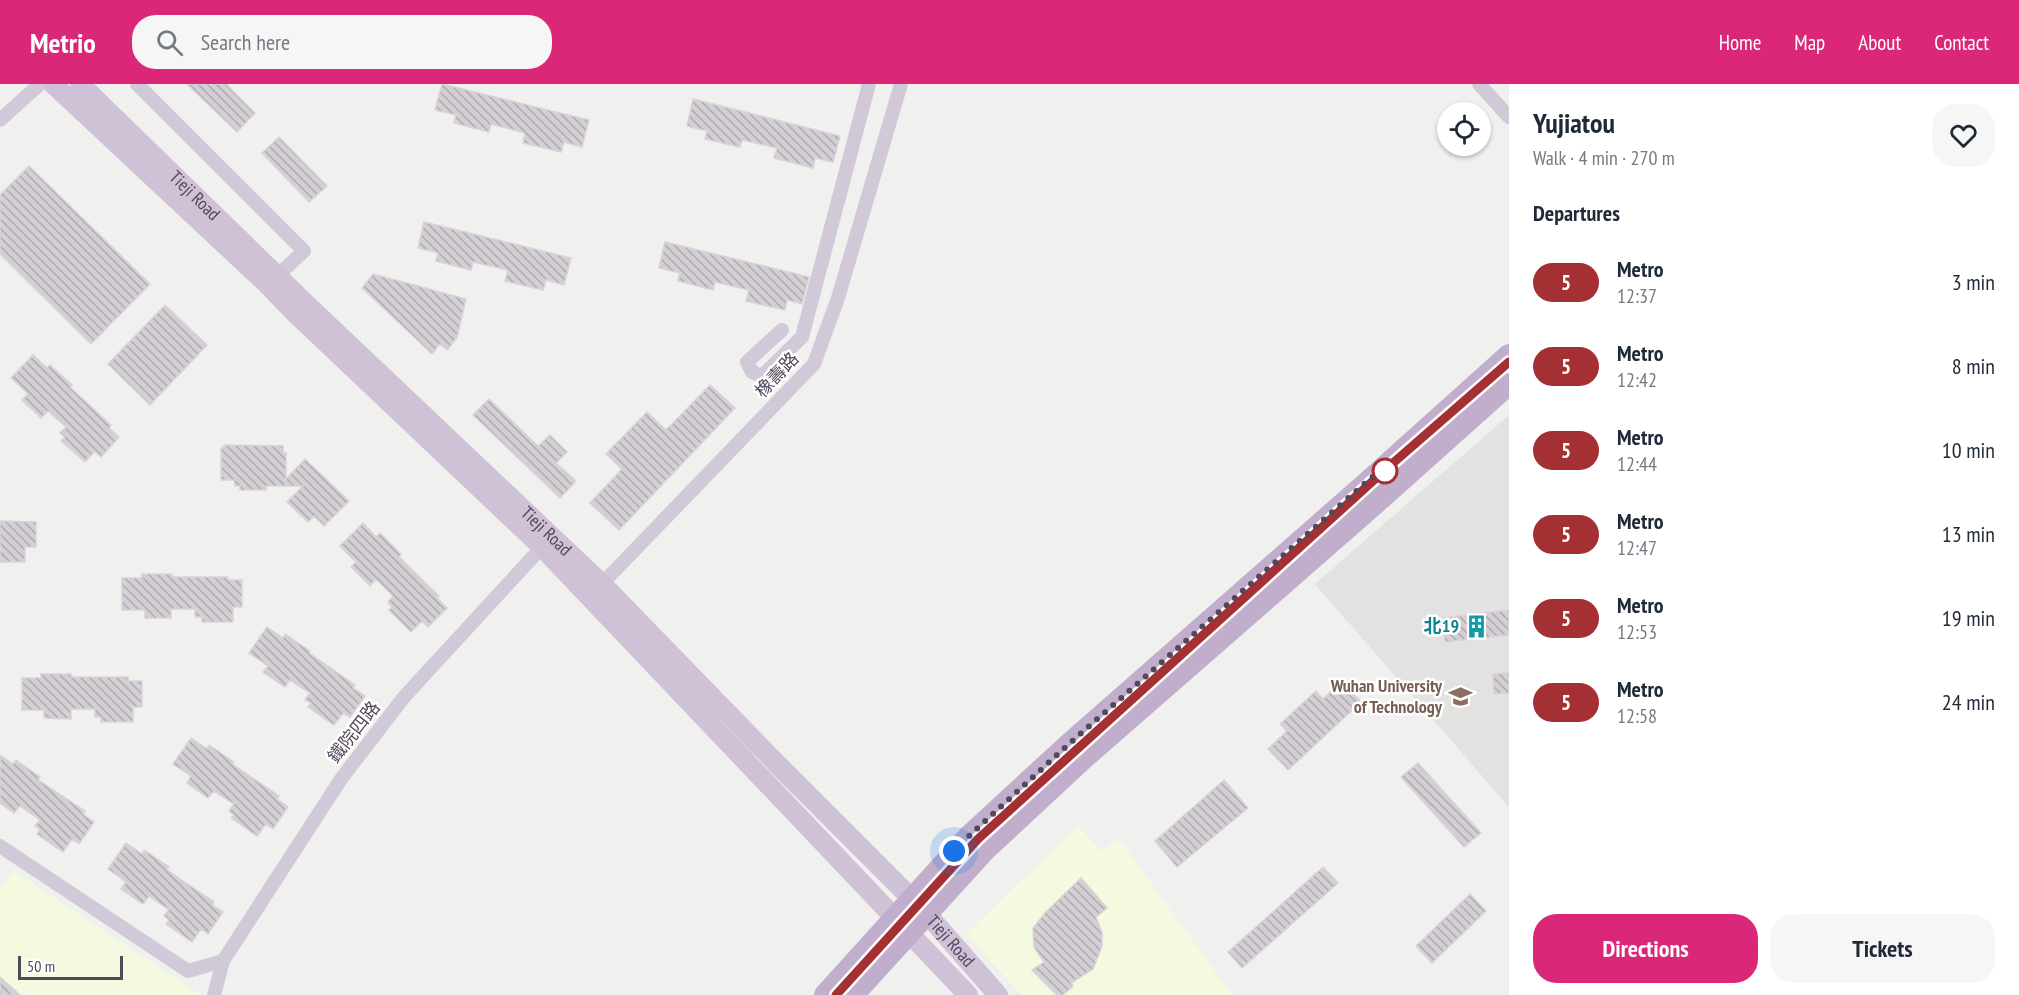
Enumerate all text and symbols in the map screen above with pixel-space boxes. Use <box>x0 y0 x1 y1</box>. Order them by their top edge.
search box <box>132 15 552 69</box>
text: Metrio <box>30 24 96 61</box>
icon: search <box>153 26 186 59</box>
text: Search here <box>201 28 290 56</box>
text: Home <box>1719 29 1761 56</box>
text: Map <box>1794 29 1825 56</box>
text: About <box>1858 29 1901 56</box>
text: Contact <box>1934 29 1989 56</box>
map controls <box>1437 102 1491 156</box>
button: locate <box>1437 102 1491 156</box>
text: Yujiatou <box>1533 104 1615 141</box>
button: heart <box>1932 104 1995 167</box>
text: Walk · 4 min · 270 m <box>1533 145 1675 171</box>
street label: Tieji Road <box>165 165 225 225</box>
text: Departures <box>1533 199 1620 227</box>
text: Metro <box>1617 255 1664 283</box>
text: 3 min <box>1952 268 1995 296</box>
text: 5 <box>1561 269 1571 296</box>
text: 12:37 <box>1617 283 1657 309</box>
text: Metro <box>1617 339 1664 367</box>
street label: 橡壽路 <box>750 347 803 402</box>
text: 8 min <box>1952 352 1995 380</box>
text: 5 <box>1561 353 1571 380</box>
text: 12:42 <box>1617 367 1657 393</box>
text: Metro <box>1617 423 1664 451</box>
text: 10 min <box>1942 436 1995 464</box>
text: 5 <box>1561 437 1571 464</box>
text: 12:44 <box>1617 451 1657 477</box>
unlabelled marker <box>1372 458 1398 484</box>
street label: Tieji Road <box>516 501 577 560</box>
text: Metro <box>1617 507 1664 535</box>
text: 13 min <box>1942 520 1995 548</box>
text: 5 <box>1561 521 1571 548</box>
text: 12:47 <box>1617 535 1657 561</box>
text: Metro <box>1617 591 1664 619</box>
text: 19 min <box>1942 604 1995 632</box>
text: 5 <box>1561 605 1571 632</box>
building icon: 北19 <box>1464 613 1490 639</box>
place label: 北19 <box>1424 614 1459 637</box>
text: 12:53 <box>1617 619 1657 645</box>
place label: Wuhan University of Technology <box>1330 674 1443 718</box>
text: Metro <box>1617 675 1664 703</box>
school or university icon: Wuhan University of Technology <box>1447 683 1473 709</box>
text: 24 min <box>1942 688 1995 716</box>
text: 5 <box>1561 689 1571 716</box>
street label: 鐵院四路 <box>322 696 385 767</box>
text: 12:58 <box>1617 703 1657 729</box>
your location <box>939 836 969 866</box>
street label: Tieji Road <box>922 910 980 972</box>
button: Directions <box>1533 914 1758 983</box>
button: Tickets <box>1770 914 1995 983</box>
scale bar <box>18 953 123 980</box>
text: 50 m <box>27 956 55 976</box>

